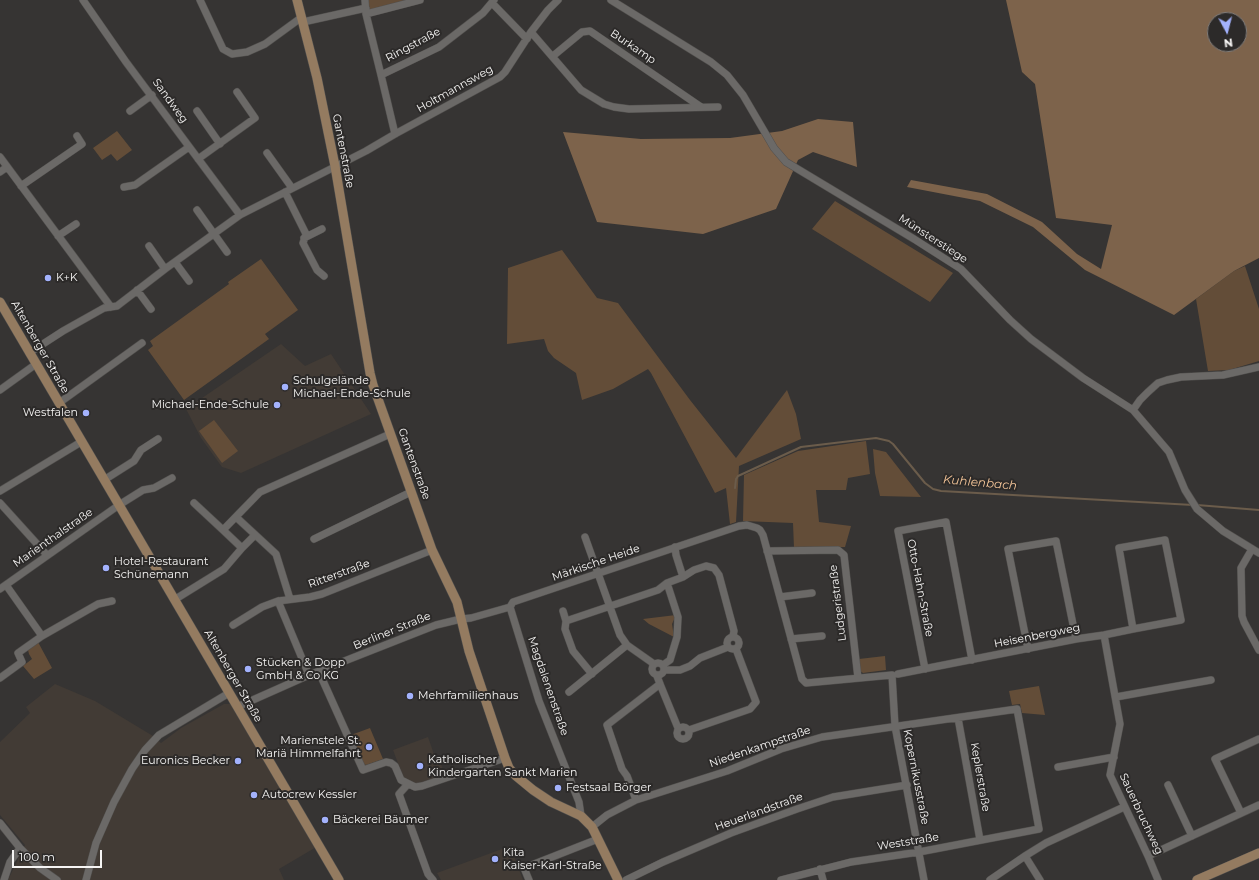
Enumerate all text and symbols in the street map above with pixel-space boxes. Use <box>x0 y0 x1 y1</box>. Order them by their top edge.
north arrow <box>1207 12 1247 52</box>
street label: Ringstraße <box>383 25 443 65</box>
street label: Burkamp <box>608 27 658 67</box>
text: N <box>1223 35 1234 50</box>
street label: Holtmannsweg <box>415 63 495 115</box>
street label: Sandweg <box>149 76 191 126</box>
street label: Gantenstraße <box>329 113 357 189</box>
street label: Münsterstiege <box>896 212 970 266</box>
place label: K+K <box>56 271 78 285</box>
marker: K+K <box>43 273 53 283</box>
street label: Altenberger Straße <box>8 298 72 396</box>
place label: Schulgelände Michael-Ende-Schule <box>293 374 411 400</box>
marker: Schulgelände Michael-Ende-Schule <box>280 382 290 392</box>
place label: Michael-Ende-Schule <box>151 398 269 412</box>
marker: Michael-Ende-Schule <box>272 400 282 410</box>
place label: Westfalen <box>23 406 78 420</box>
marker: Westfalen <box>81 408 91 418</box>
street label: Gantenstraße <box>395 426 433 502</box>
water label: Kuhlenbach <box>942 473 1018 493</box>
street label: Marienthalstraße <box>11 506 95 570</box>
street label: Otto-Hahn-Straße <box>904 538 936 638</box>
street label: Märkische Heide <box>550 542 642 584</box>
place label: Hotel-Restaurant Schünemann <box>114 555 208 581</box>
street label: Ritterstraße <box>306 557 372 591</box>
marker: Hotel-Restaurant Schünemann <box>101 563 111 573</box>
street label: Ludgeristraße <box>827 564 849 642</box>
street label: Berliner Straße <box>351 609 433 653</box>
street label: Heisenbergweg <box>993 621 1081 651</box>
street label: Altenberger Straße <box>201 627 265 725</box>
street label: Magdalenenstraße <box>525 635 571 737</box>
place label: Stücken & Dopp GmbH & Co KG <box>256 656 345 682</box>
marker: Stücken & Dopp GmbH & Co KG <box>243 664 253 674</box>
place label: Mehrfamilienhaus <box>418 689 518 703</box>
marker: Mehrfamilienhaus <box>405 691 415 701</box>
street label: Niedenkampstraße <box>708 723 812 771</box>
street label: Kopernikusstraße <box>900 728 932 826</box>
place label: Marienstele St. Mariä Himmelfahrt <box>256 734 361 760</box>
street label: Keplerstraße <box>967 741 993 813</box>
marker: Marienstele St. Mariä Himmelfahrt <box>364 742 374 752</box>
place label: Katholischer Kindergarten Sankt Marien <box>428 753 577 779</box>
place label: Euronics Becker <box>141 754 230 768</box>
marker: Euronics Becker <box>233 756 243 766</box>
marker: Katholischer Kindergarten Sankt Marien <box>415 761 425 771</box>
street label: Sauerbruchweg <box>1116 771 1166 857</box>
place label: Festsaal Börger <box>566 781 651 795</box>
marker: Festsaal Börger <box>553 783 563 793</box>
place label: Autocrew Kessler <box>262 788 357 802</box>
marker: Autocrew Kessler <box>249 790 259 800</box>
street label: Heuerlandstraße <box>713 790 805 834</box>
place label: Bäckerei Bäumer <box>333 813 429 827</box>
marker: Bäckerei Bäumer <box>320 815 330 825</box>
street label: Weststraße <box>876 831 940 853</box>
scale bar <box>14 842 104 868</box>
place label: Kita Kaiser-Karl-Straße <box>503 846 602 872</box>
text: 100 m <box>19 849 55 864</box>
marker: Kita Kaiser-Karl-Straße <box>490 854 500 864</box>

